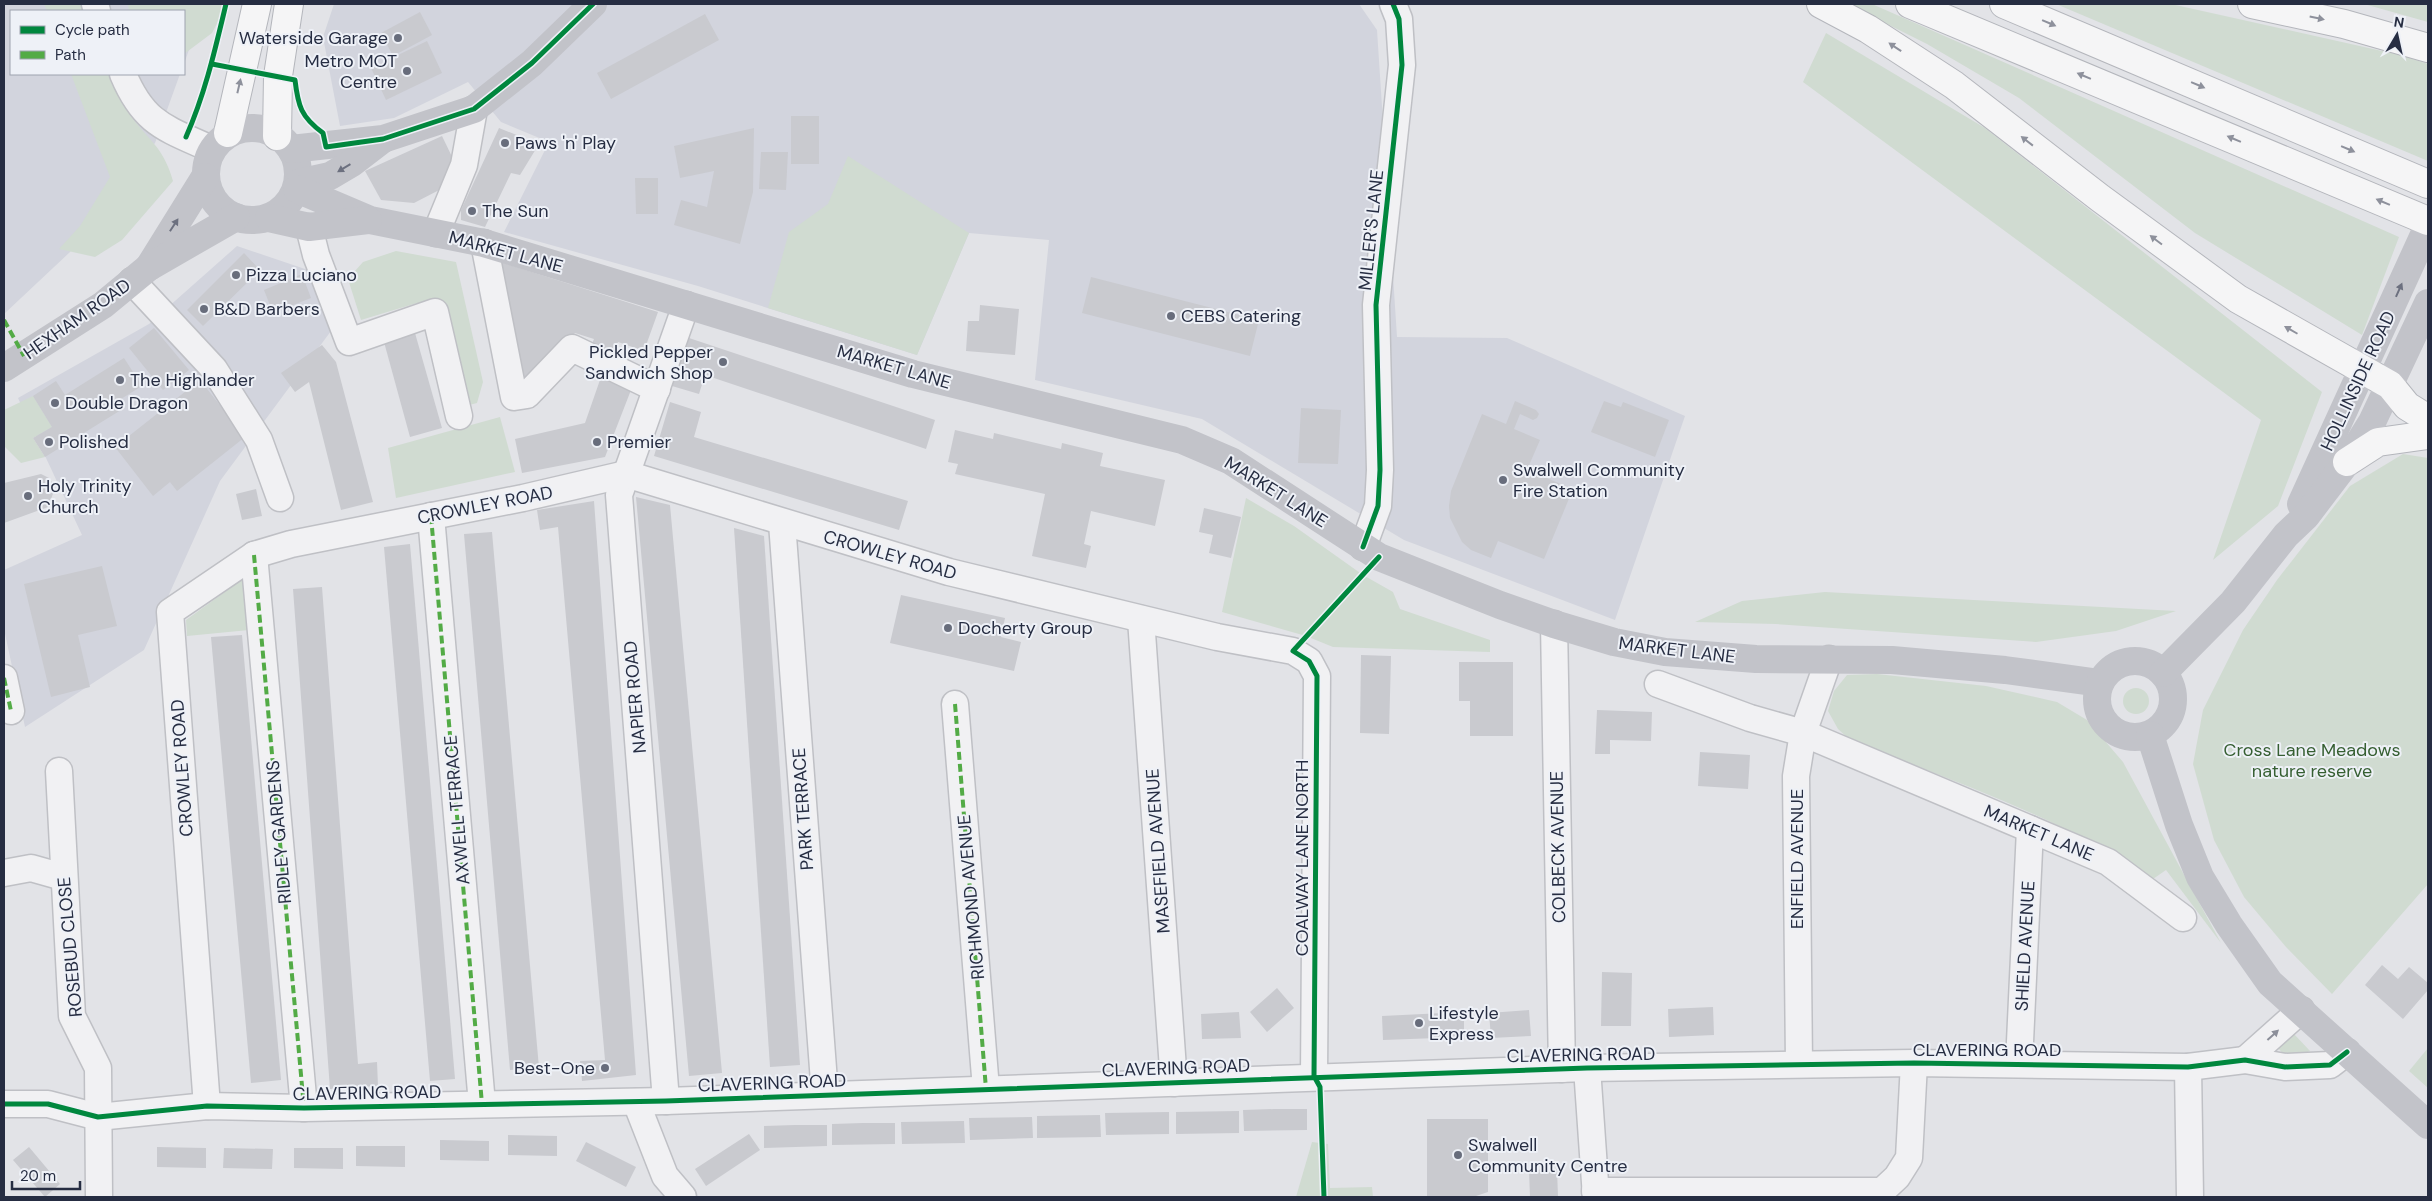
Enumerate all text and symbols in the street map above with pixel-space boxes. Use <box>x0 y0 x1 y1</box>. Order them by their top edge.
legend <box>10 10 185 75</box>
north arrow <box>2372 10 2422 60</box>
text: N <box>2393 12 2405 32</box>
one-way arrow <box>2309 14 2324 22</box>
one-way arrow <box>2041 19 2056 27</box>
text: Cycle path <box>55 20 130 40</box>
place label: Waterside Garage <box>239 26 388 50</box>
marker: Waterside Garage <box>392 32 404 44</box>
one-way arrow <box>1888 42 1901 52</box>
text: Path <box>55 45 86 65</box>
place label: Metro MOT Centre <box>305 49 397 94</box>
marker: Metro MOT Centre <box>401 65 413 77</box>
one-way arrow <box>2076 72 2091 80</box>
one-way arrow <box>235 78 243 93</box>
one-way arrow <box>2191 82 2205 90</box>
place label: Paws 'n' Play <box>515 131 616 155</box>
one-way arrow <box>2227 134 2241 142</box>
one-way arrow <box>2021 135 2034 146</box>
marker: Paws 'n' Play <box>499 137 511 149</box>
one-way arrow <box>2341 145 2355 153</box>
one-way arrow <box>338 164 351 173</box>
street label: MILLER'S LANE <box>1353 168 1389 292</box>
one-way arrow <box>2376 198 2390 206</box>
place label: The Sun <box>482 199 549 223</box>
marker: The Sun <box>466 205 478 217</box>
one-way arrow <box>169 219 179 232</box>
street label: MARKET LANE <box>446 225 566 279</box>
one-way arrow <box>2149 235 2163 245</box>
place label: Pizza Luciano <box>246 263 357 287</box>
marker: Pizza Luciano <box>230 269 242 281</box>
street label: HEXHAM ROAD <box>19 273 135 365</box>
one-way arrow <box>2396 283 2404 297</box>
place label: B&D Barbers <box>214 297 320 321</box>
marker: B&D Barbers <box>198 303 210 315</box>
place label: CEBS Catering <box>1181 304 1301 328</box>
street label: HOLLINSIDE ROAD <box>2315 307 2401 455</box>
marker: CEBS Catering <box>1165 310 1177 322</box>
one-way arrow <box>2283 326 2298 334</box>
street label: MARKET LANE <box>834 339 954 395</box>
place label: Pickled Pepper Sandwich Shop <box>585 340 713 385</box>
marker: Pickled Pepper Sandwich Shop <box>717 356 729 368</box>
place label: The Highlander <box>130 368 255 392</box>
marker: The Highlander <box>114 374 126 386</box>
place label: Double Dragon <box>65 391 188 415</box>
marker: Double Dragon <box>49 397 61 409</box>
place label: Polished <box>59 430 129 454</box>
place label: Premier <box>607 430 672 454</box>
marker: Polished <box>43 436 55 448</box>
marker: Premier <box>591 436 603 448</box>
street label: MARKET LANE <box>1220 451 1332 533</box>
place label: Swalwell Community Fire Station <box>1513 458 1685 503</box>
place label: Holy Trinity Church <box>38 474 132 519</box>
marker: Swalwell Community Fire Station <box>1497 474 1509 486</box>
street label: CROWLEY ROAD <box>415 480 555 530</box>
marker: Holy Trinity Church <box>22 490 34 502</box>
street label: CROWLEY ROAD <box>821 525 959 585</box>
place label: Docherty Group <box>958 616 1093 640</box>
marker: Docherty Group <box>942 622 954 634</box>
street label: MARKET LANE <box>1617 631 1737 669</box>
street label: NAPIER ROAD <box>618 640 652 754</box>
street label: CROWLEY ROAD <box>165 699 199 837</box>
street label: AXWELL TERRACE <box>439 734 475 886</box>
park label: Cross Lane Meadows nature reserve <box>2224 738 2400 783</box>
street label: PARK TERRACE <box>787 747 819 871</box>
street label: RIDLEY GARDENS <box>261 759 297 905</box>
street label: COALWAY LANE NORTH <box>1290 760 1314 956</box>
street label: MASEFIELD AVENUE <box>1140 768 1176 934</box>
street label: COLBECK AVENUE <box>1545 771 1571 923</box>
street label: ENFIELD AVENUE <box>1785 789 1809 929</box>
street label: MARKET LANE <box>1980 799 2098 867</box>
street label: RICHMOND AVENUE <box>952 813 990 981</box>
street label: ROSEBUD CLOSE <box>52 876 88 1018</box>
street label: SHIELD AVENUE <box>2010 880 2040 1012</box>
place label: Lifestyle Express <box>1429 1001 1499 1046</box>
marker: Lifestyle Express <box>1413 1017 1425 1029</box>
one-way arrow <box>2267 1029 2279 1041</box>
street label: CLAVERING ROAD <box>1913 1038 2061 1062</box>
street label: CLAVERING ROAD <box>1506 1042 1656 1068</box>
street label: CLAVERING ROAD <box>1101 1053 1251 1083</box>
place label: Best-One <box>514 1056 595 1080</box>
marker: Best-One <box>599 1062 611 1074</box>
street label: CLAVERING ROAD <box>697 1068 847 1098</box>
street label: CLAVERING ROAD <box>292 1080 442 1106</box>
place label: Swalwell Community Centre <box>1468 1133 1628 1178</box>
marker: Swalwell Community Centre <box>1452 1149 1464 1161</box>
scale bar <box>12 1158 80 1190</box>
text: 20 m <box>20 1166 56 1186</box>

